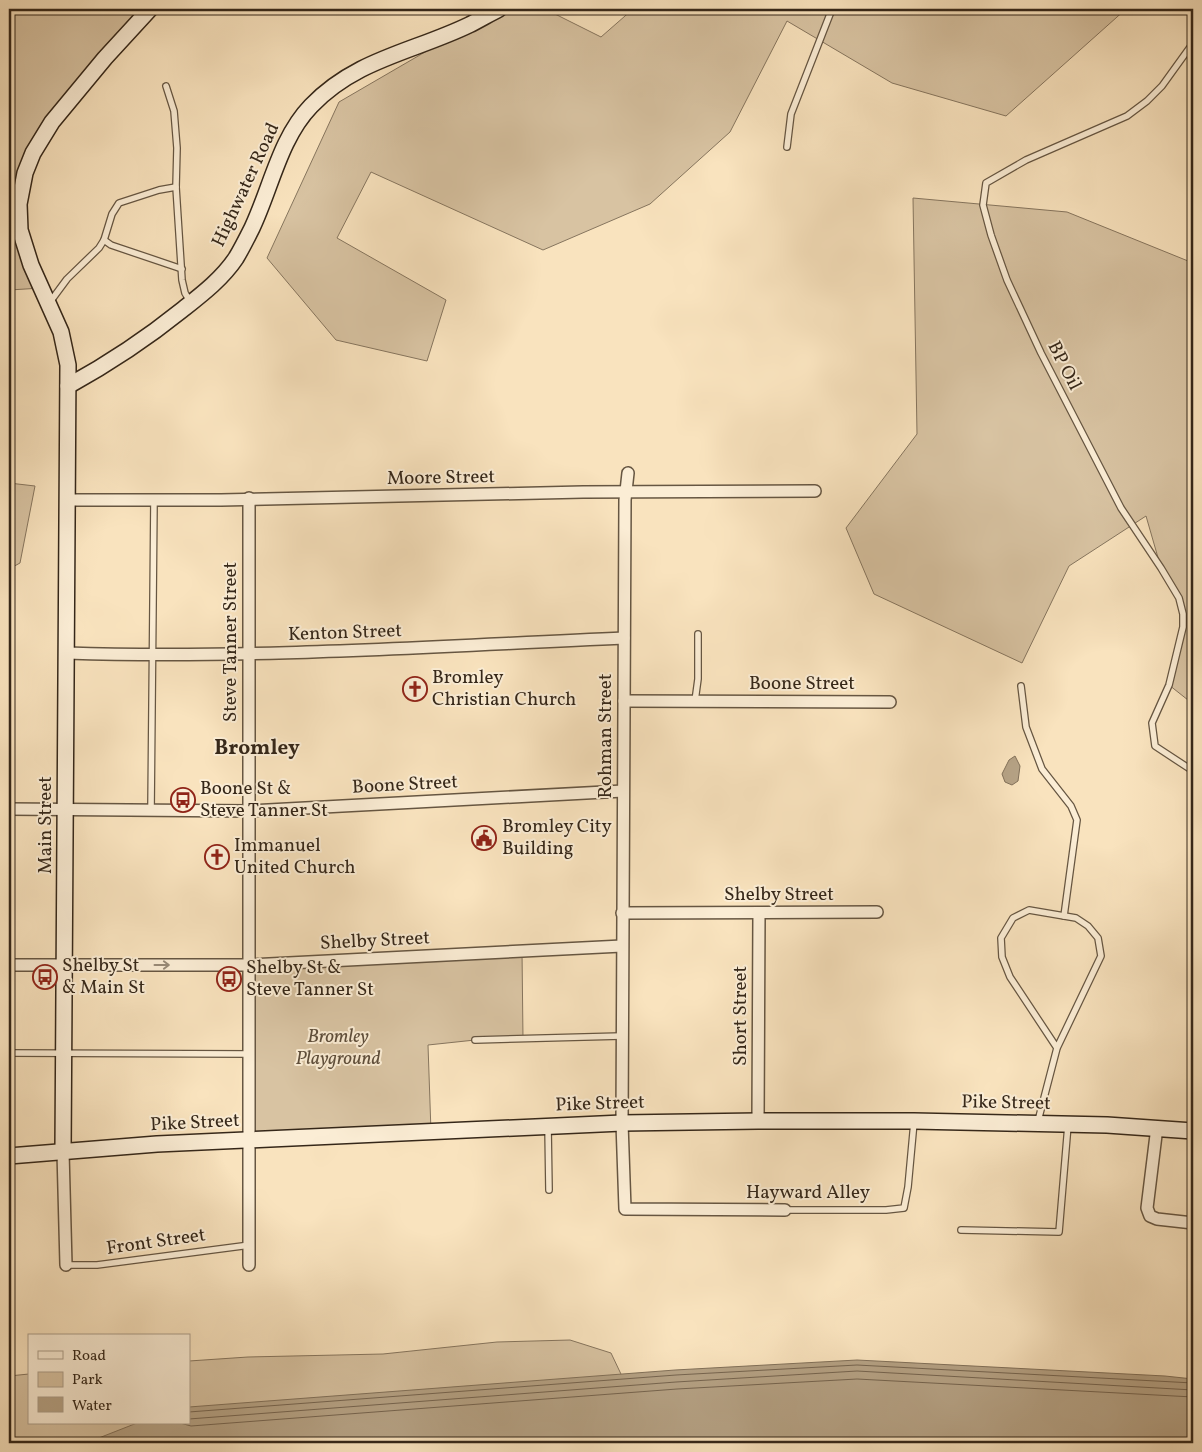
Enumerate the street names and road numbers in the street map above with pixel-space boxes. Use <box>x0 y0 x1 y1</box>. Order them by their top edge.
street label: Highwater Road <box>206 119 286 251</box>
street label: BP Oil <box>1041 337 1088 395</box>
street label: Moore Street <box>387 464 496 492</box>
street label: Steve Tanner Street <box>218 561 244 722</box>
street label: Kenton Street <box>288 618 403 648</box>
street label: Boone Street <box>749 671 855 697</box>
street label: Rohman Street <box>593 673 619 799</box>
street label: Boone Street <box>351 769 459 801</box>
street label: Main Street <box>33 776 59 874</box>
street label: Shelby Street <box>724 882 834 908</box>
street label: Shelby Street <box>319 925 431 957</box>
street label: Short Street <box>728 966 754 1066</box>
street label: Pike Street <box>555 1089 645 1119</box>
street label: Pike Street <box>961 1089 1051 1117</box>
street label: Pike Street <box>150 1108 241 1138</box>
street label: Hayward Alley <box>746 1180 870 1206</box>
street label: Front Street <box>105 1222 208 1262</box>

